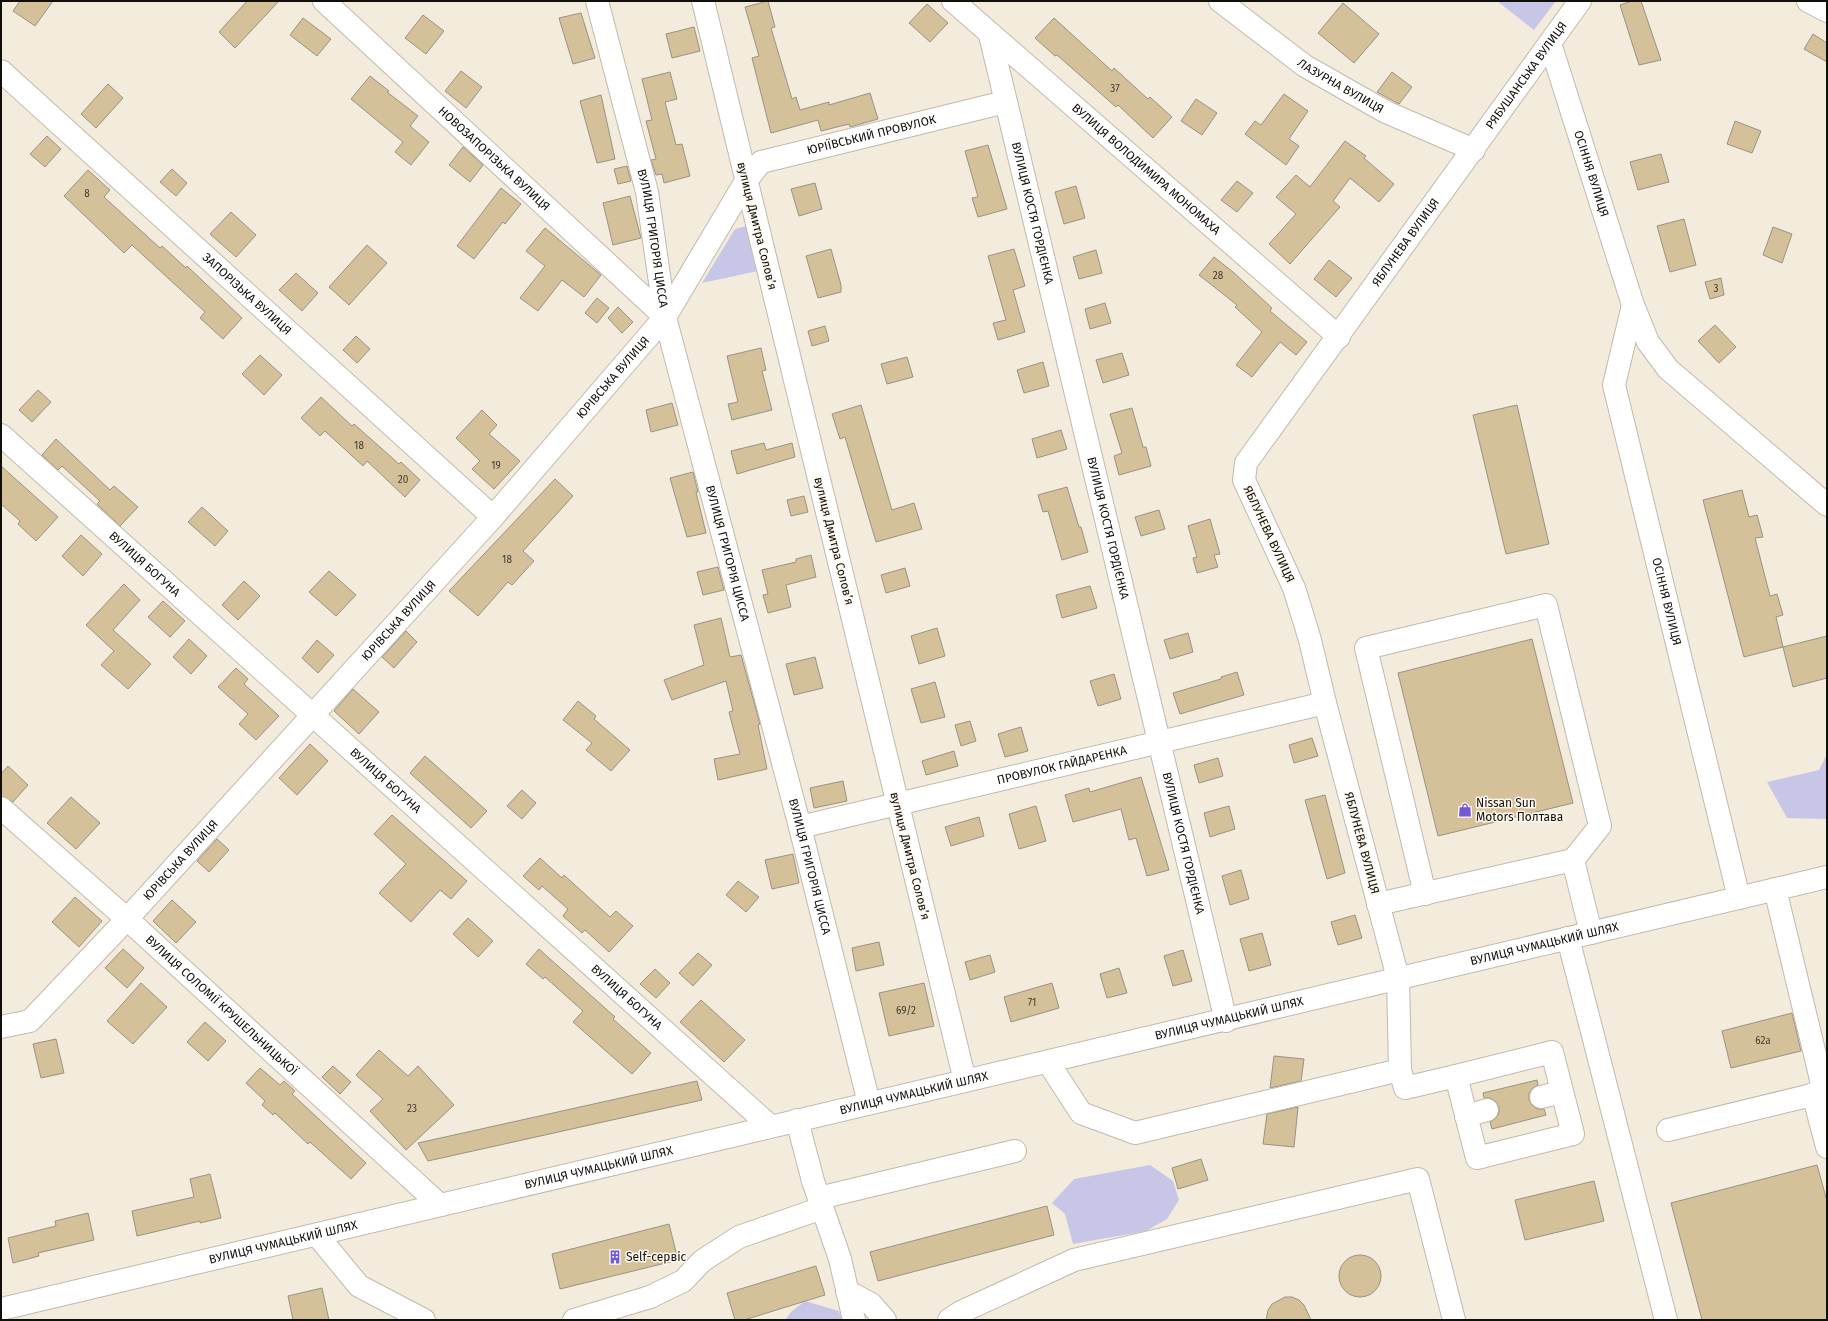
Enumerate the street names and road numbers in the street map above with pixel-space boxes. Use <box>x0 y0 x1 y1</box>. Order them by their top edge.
street label: РЯБУШАНСЬКА ВУЛИЦЯ <box>1483 19 1570 132</box>
street label: ЛАЗУРНА ВУЛИЦЯ <box>1295 56 1386 116</box>
street label: ВУЛИЦЯ ВОЛОДИМИРА МОНОМАХА <box>1069 101 1223 238</box>
street label: НОВОЗАПОРІЗЬКА ВУЛИЦЯ <box>436 104 553 214</box>
street label: ЮРІЇВСЬКИЙ ПРОВУЛОК <box>805 112 937 157</box>
street label: ОСІННЯ ВУЛИЦЯ <box>1571 129 1612 219</box>
street label: ВУЛИЦЯ КОСТЯ ГОРДІЄНКА <box>1009 140 1056 286</box>
street label: вулиця Дмитра Соловʼя <box>734 161 780 291</box>
street label: ВУЛИЦЯ ГРИГОРІЯ ЦИССА <box>634 168 671 309</box>
street label: ЯБЛУНЕВА ВУЛИЦЯ <box>1369 196 1442 289</box>
street label: ЗАПОРІЗЬКА ВУЛИЦЯ <box>200 250 294 338</box>
street label: ЮРІВСЬКА ВУЛИЦЯ <box>574 334 652 422</box>
street label: ВУЛИЦЯ КОСТЯ ГОРДІЄНКА <box>1084 455 1132 601</box>
street label: вулиця Дмитра Соловʼя <box>811 476 857 606</box>
street label: ЯБЛУНЕВА ВУЛИЦЯ <box>1240 483 1298 585</box>
street label: ВУЛИЦЯ ГРИГОРІЯ ЦИССА <box>703 484 752 623</box>
street label: ВУЛИЦЯ БОГУНА <box>106 528 183 600</box>
street label: ОСІННЯ ВУЛИЦЯ <box>1649 556 1684 647</box>
street label: ЮРІВСЬКА ВУЛИЦЯ <box>359 577 439 664</box>
street label: ПРОВУЛОК ГАЙДАРЕНКА <box>996 743 1128 787</box>
street label: ВУЛИЦЯ БОГУНА <box>347 745 424 816</box>
street label: ВУЛИЦЯ КОСТЯ ГОРДІЄНКА <box>1160 771 1207 916</box>
street label: вулиця Дмитра Соловʼя <box>887 791 933 921</box>
street label: ЯБЛУНЕВА ВУЛИЦЯ <box>1342 791 1382 895</box>
street label: ВУЛИЦЯ ГРИГОРІЯ ЦИССА <box>786 797 834 936</box>
street label: ЮРІВСЬКА ВУЛИЦЯ <box>140 817 221 903</box>
street label: ВУЛИЦЯ ЧУМАЦЬКИЙ ШЛЯХ <box>1469 919 1621 968</box>
street label: ВУЛИЦЯ СОЛОМІЇ КРУШЕЛЬНИЦЬКОЇ <box>143 932 301 1079</box>
street label: ВУЛИЦЯ БОГУНА <box>588 962 665 1033</box>
street label: ВУЛИЦЯ ЧУМАЦЬКИЙ ШЛЯХ <box>1153 994 1305 1043</box>
street label: ВУЛИЦЯ ЧУМАЦЬКИЙ ШЛЯХ <box>838 1069 990 1117</box>
street label: ВУЛИЦЯ ЧУМАЦЬКИЙ ШЛЯХ <box>523 1143 675 1192</box>
street label: ВУЛИЦЯ ЧУМАЦЬКИЙ ШЛЯХ <box>208 1218 359 1267</box>

